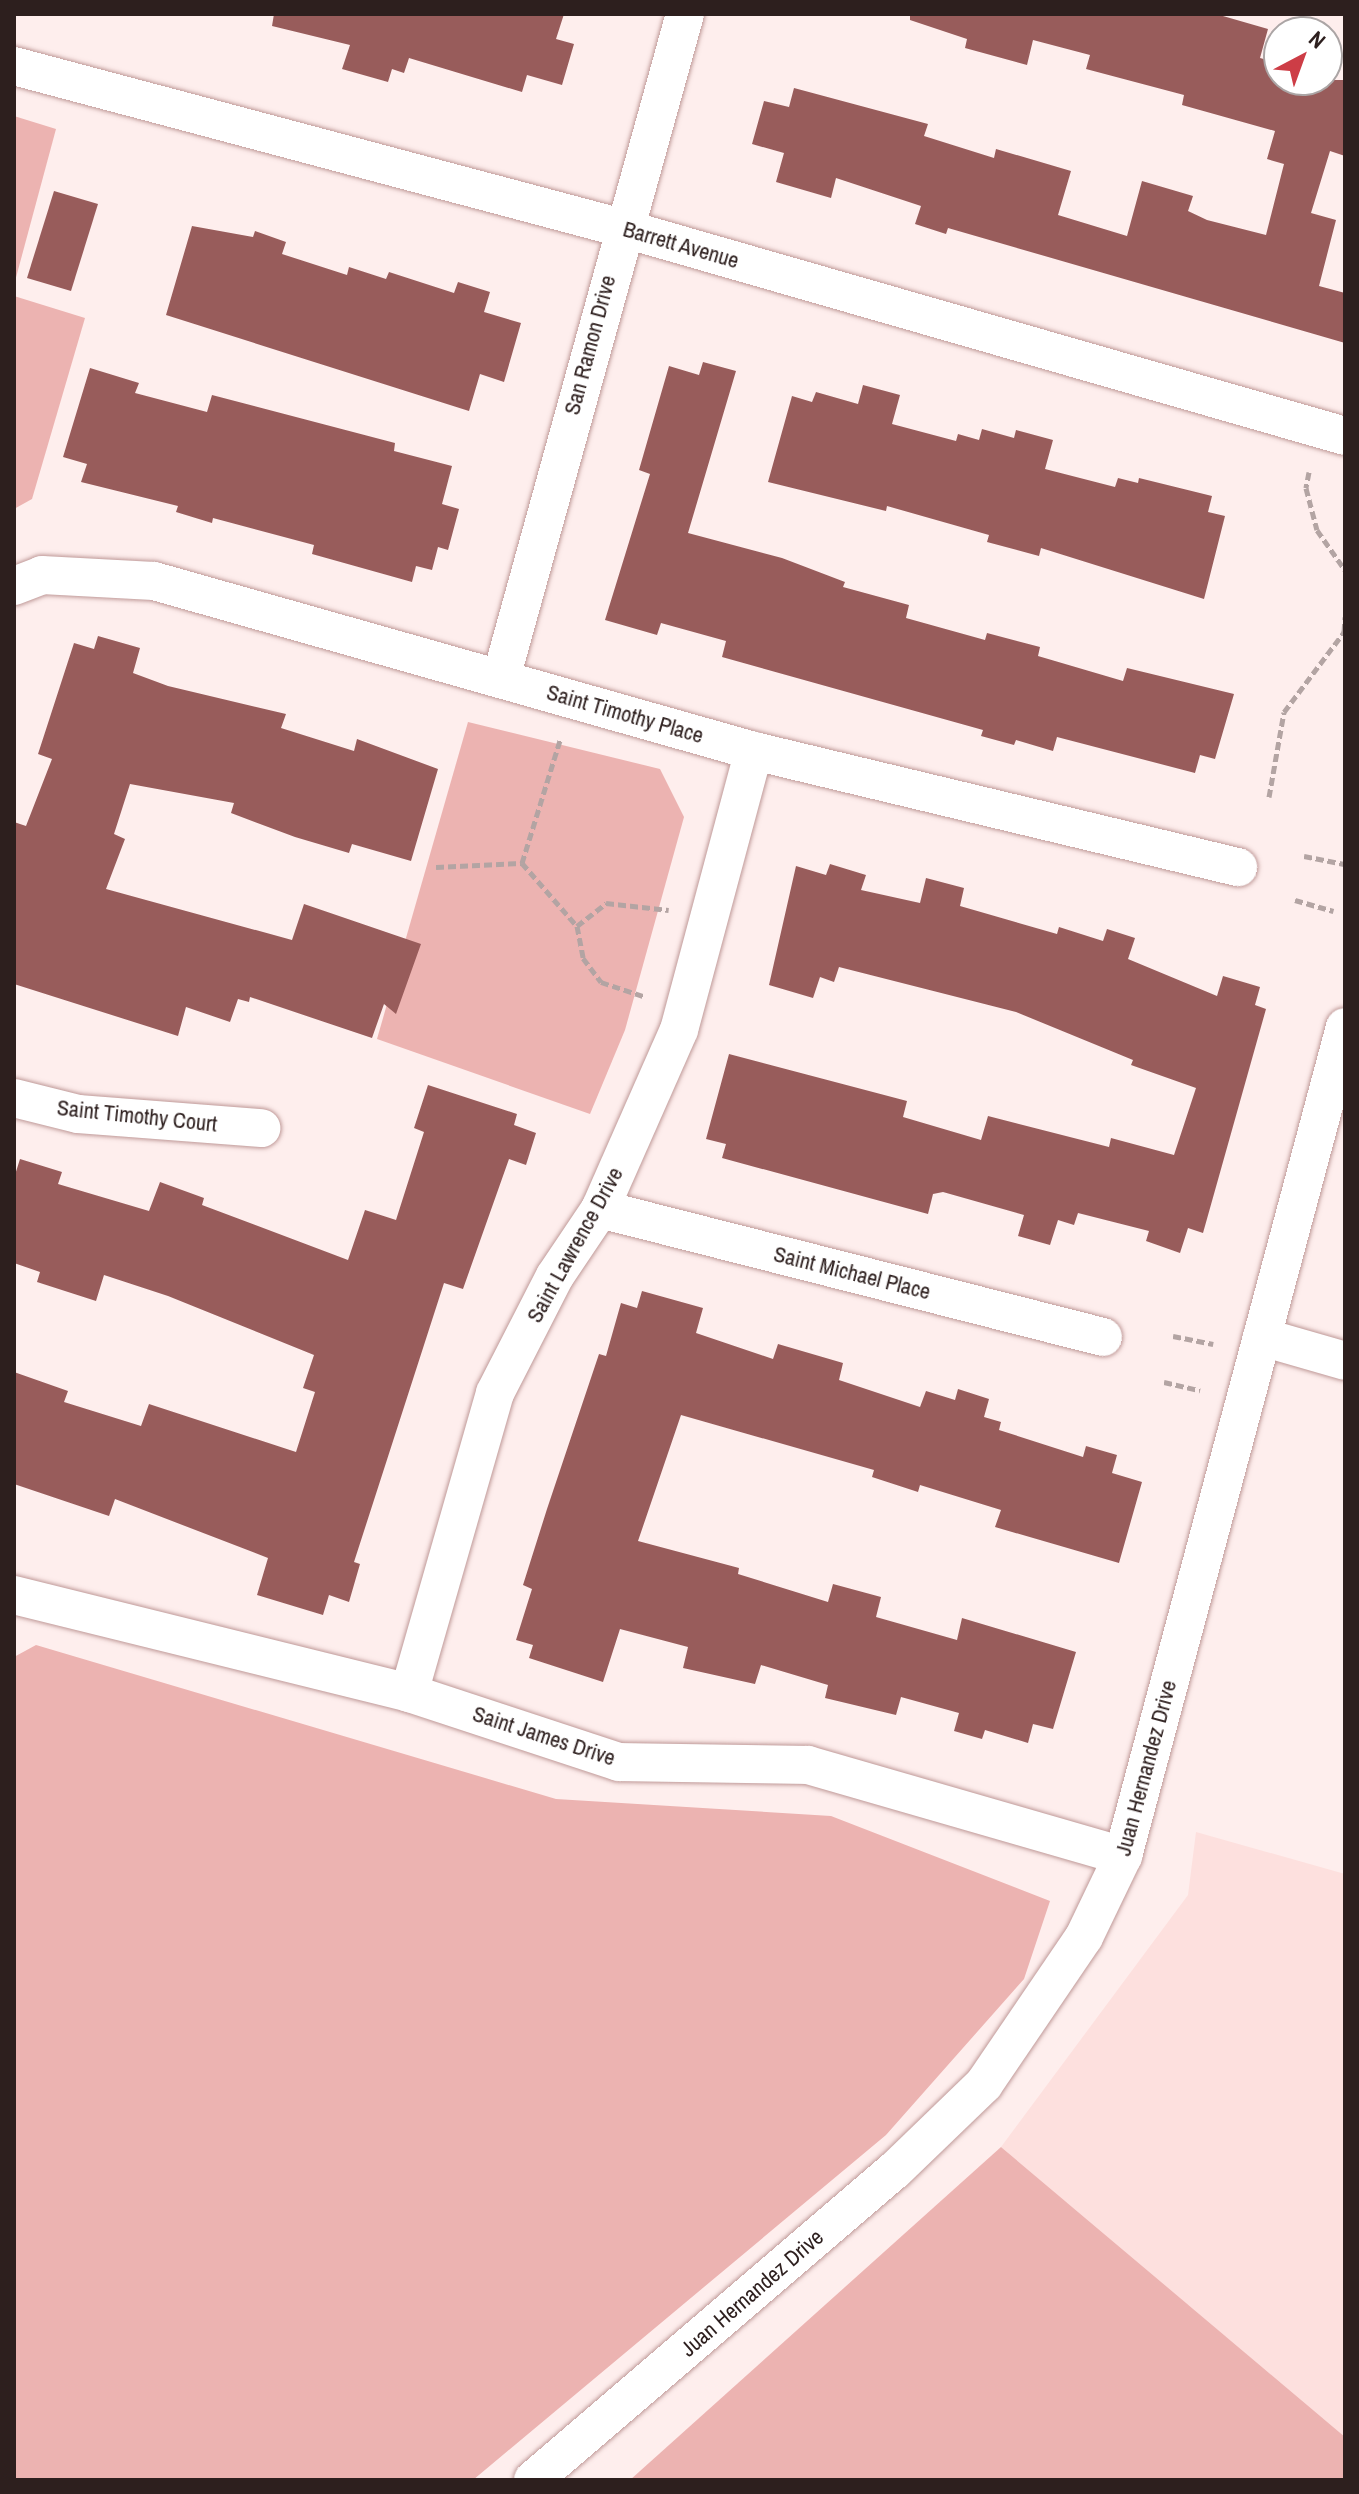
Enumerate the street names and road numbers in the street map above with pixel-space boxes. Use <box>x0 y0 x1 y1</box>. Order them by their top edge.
street label: Barrett Avenue <box>620 216 742 274</box>
street label: San Ramon Drive <box>559 272 621 418</box>
street label: Saint Timothy Place <box>543 679 707 749</box>
street label: Saint Timothy Court <box>56 1094 218 1138</box>
street label: Saint Lawrence Drive <box>521 1163 629 1327</box>
street label: Saint Michael Place <box>771 1241 933 1305</box>
street label: Juan Hernandez Drive <box>1110 1677 1182 1859</box>
street label: Saint James Drive <box>469 1701 619 1771</box>
street label: Juan Hernandez Drive <box>675 2224 829 2362</box>

